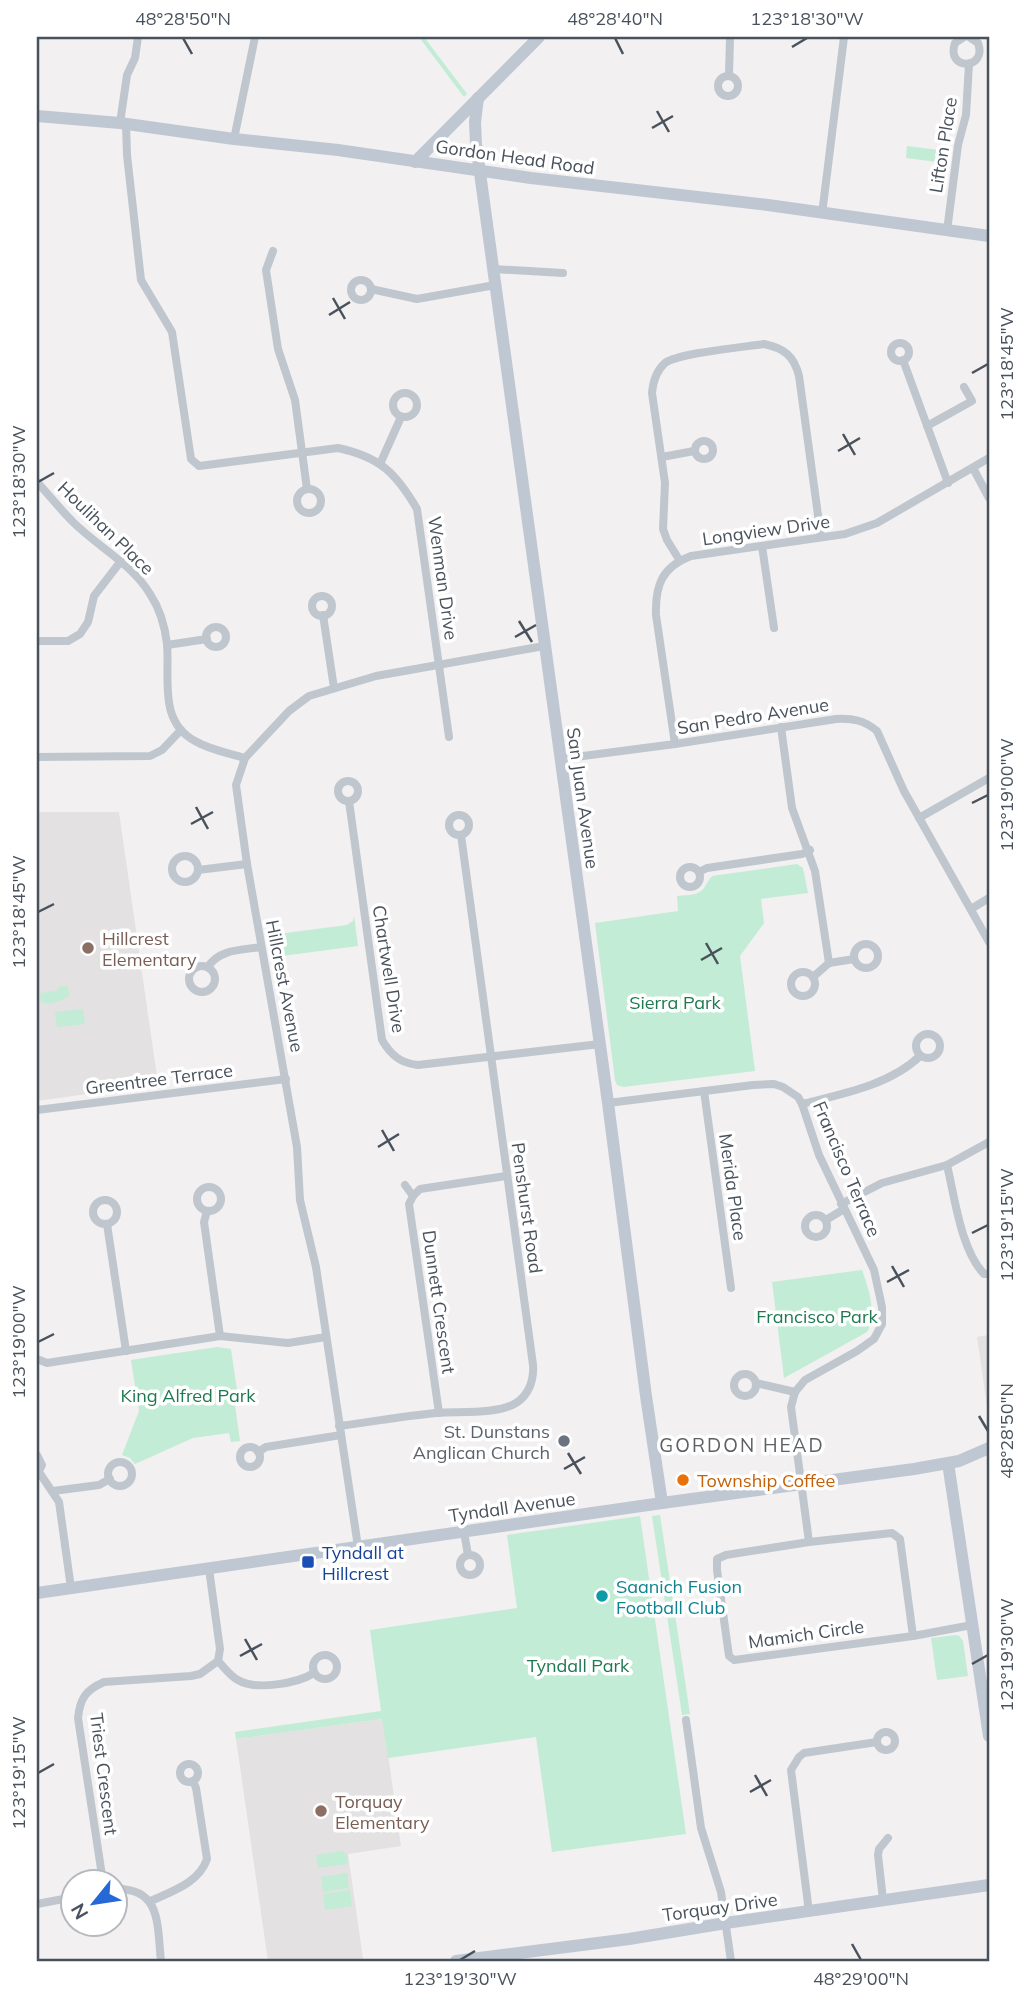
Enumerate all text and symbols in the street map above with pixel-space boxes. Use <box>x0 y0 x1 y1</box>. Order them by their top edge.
text: 48°28'50"N <box>135 7 231 30</box>
text: 48°28'40"N <box>567 7 663 30</box>
text: 123°18'30"W <box>750 7 864 30</box>
street label: Lifton Place <box>924 95 962 195</box>
street label: Gordon Head Road <box>434 134 596 180</box>
text: 123°18'45"W <box>995 307 1018 421</box>
text: 123°18'30"W <box>7 425 30 539</box>
street label: Houlihan Place <box>53 476 159 580</box>
street label: Longview Drive <box>701 510 831 550</box>
street label: Wenman Drive <box>423 515 463 641</box>
street label: San Pedro Avenue <box>676 693 830 739</box>
street label: San Juan Avenue <box>562 726 604 870</box>
text: 123°19'00"W <box>995 738 1018 852</box>
text: 123°18'45"W <box>7 855 30 969</box>
street label: Chartwell Drive <box>368 903 410 1035</box>
street label: Hillcrest Avenue <box>261 918 309 1054</box>
place label: Hillcrest Elementary <box>102 927 197 971</box>
marker: Hillcrest Elementary <box>80 940 96 956</box>
park label: Sierra Park <box>629 991 722 1014</box>
street label: Greentree Terrace <box>84 1059 234 1099</box>
street label: Francisco Terrace <box>808 1098 886 1240</box>
street label: Merida Place <box>714 1132 752 1242</box>
street label: Penshurst Road <box>506 1141 548 1275</box>
text: 123°19'15"W <box>995 1168 1018 1282</box>
street label: Dunnett Crescent <box>418 1229 460 1375</box>
text: 123°19'00"W <box>7 1285 30 1399</box>
park label: Francisco Park <box>756 1305 878 1328</box>
text: 48°28'50"N <box>995 1383 1018 1479</box>
park label: King Alfred Park <box>121 1384 256 1407</box>
place label: St. Dunstans Anglican Church <box>413 1420 550 1464</box>
marker: St. Dunstans Anglican Church <box>556 1433 572 1449</box>
district label: GORDON HEAD <box>659 1433 825 1457</box>
place label: Township Coffee <box>697 1469 835 1492</box>
marker: Township Coffee <box>675 1472 691 1488</box>
street label: Tyndall Avenue <box>447 1487 577 1527</box>
place label: Tyndall at Hillcrest <box>322 1541 404 1585</box>
marker: Tyndall at Hillcrest <box>300 1554 316 1570</box>
place label: Saanich Fusion Football Club <box>616 1575 742 1619</box>
marker: Saanich Fusion Football Club <box>594 1588 610 1604</box>
text: 123°19'30"W <box>995 1598 1018 1712</box>
street label: Mamich Circle <box>747 1615 865 1653</box>
park label: Tyndall Park <box>527 1654 630 1677</box>
street label: Triest Crescent <box>85 1712 123 1836</box>
text: 123°19'15"W <box>7 1716 30 1830</box>
place label: Torquay Elementary <box>335 1790 430 1834</box>
marker: Torquay Elementary <box>313 1803 329 1819</box>
north arrow <box>60 1868 130 1938</box>
street label: Torquay Drive <box>661 1888 779 1926</box>
text: N <box>65 1899 93 1924</box>
text: 123°19'30"W <box>403 1967 517 1990</box>
text: 48°29'00"N <box>813 1967 909 1990</box>

